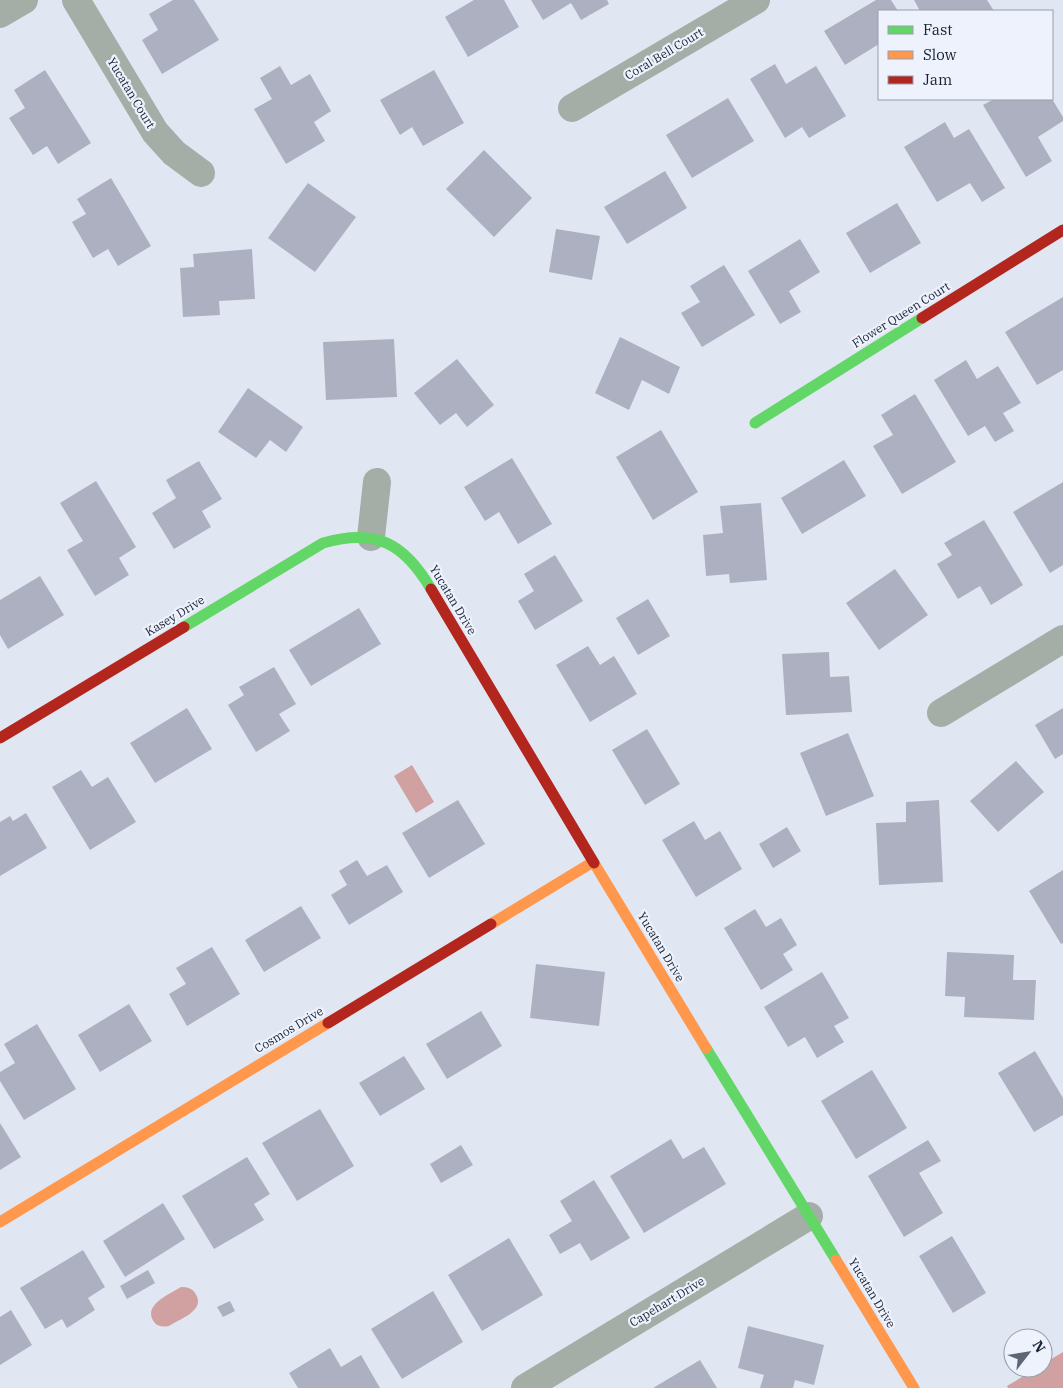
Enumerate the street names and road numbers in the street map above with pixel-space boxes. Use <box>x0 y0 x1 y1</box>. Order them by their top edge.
street label: Coral Bell Court <box>622 24 706 83</box>
street label: Yucatan Court <box>104 55 158 131</box>
street label: Flower Queen Court <box>849 278 952 351</box>
street label: Yucatan Drive <box>427 562 480 637</box>
street label: Kasey Drive <box>142 592 207 639</box>
street label: Yucatan Drive <box>635 909 688 984</box>
street label: Cosmos Drive <box>252 1003 326 1056</box>
street label: Yucatan Drive <box>846 1255 899 1330</box>
street label: Capehart Drive <box>626 1273 707 1330</box>

